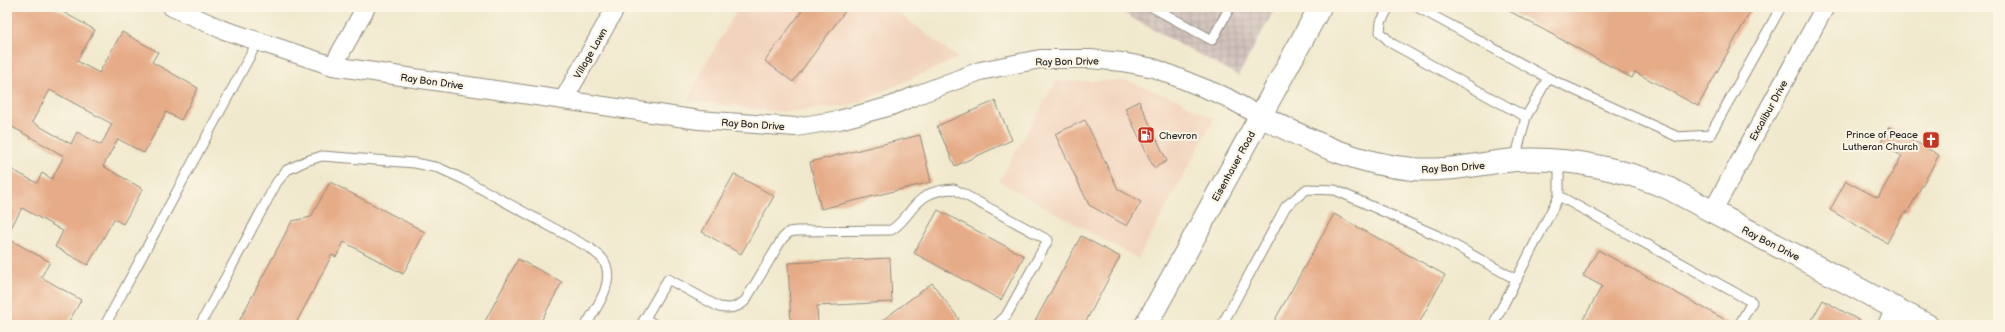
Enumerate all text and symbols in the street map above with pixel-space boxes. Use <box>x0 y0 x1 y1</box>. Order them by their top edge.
street label: Village Lawn <box>572 26 610 81</box>
street label: Ray Bon Drive <box>1035 55 1099 69</box>
street label: Ray Bon Drive <box>399 72 464 92</box>
street label: Excalibur Drive <box>1747 78 1790 143</box>
street label: Ray Bon Drive <box>721 117 785 133</box>
fuel station icon: Chevron <box>1136 125 1156 145</box>
street label: Eisenhauer Road <box>1210 129 1258 204</box>
place label: Prince of Peace Lutheran Church <box>1842 129 1918 153</box>
place label: Chevron <box>1159 130 1197 142</box>
church icon: Prince of Peace Lutheran Church <box>1921 130 1941 150</box>
street label: Ray Bon Drive <box>1421 160 1485 176</box>
street label: Ray Bon Drive <box>1739 224 1802 264</box>

